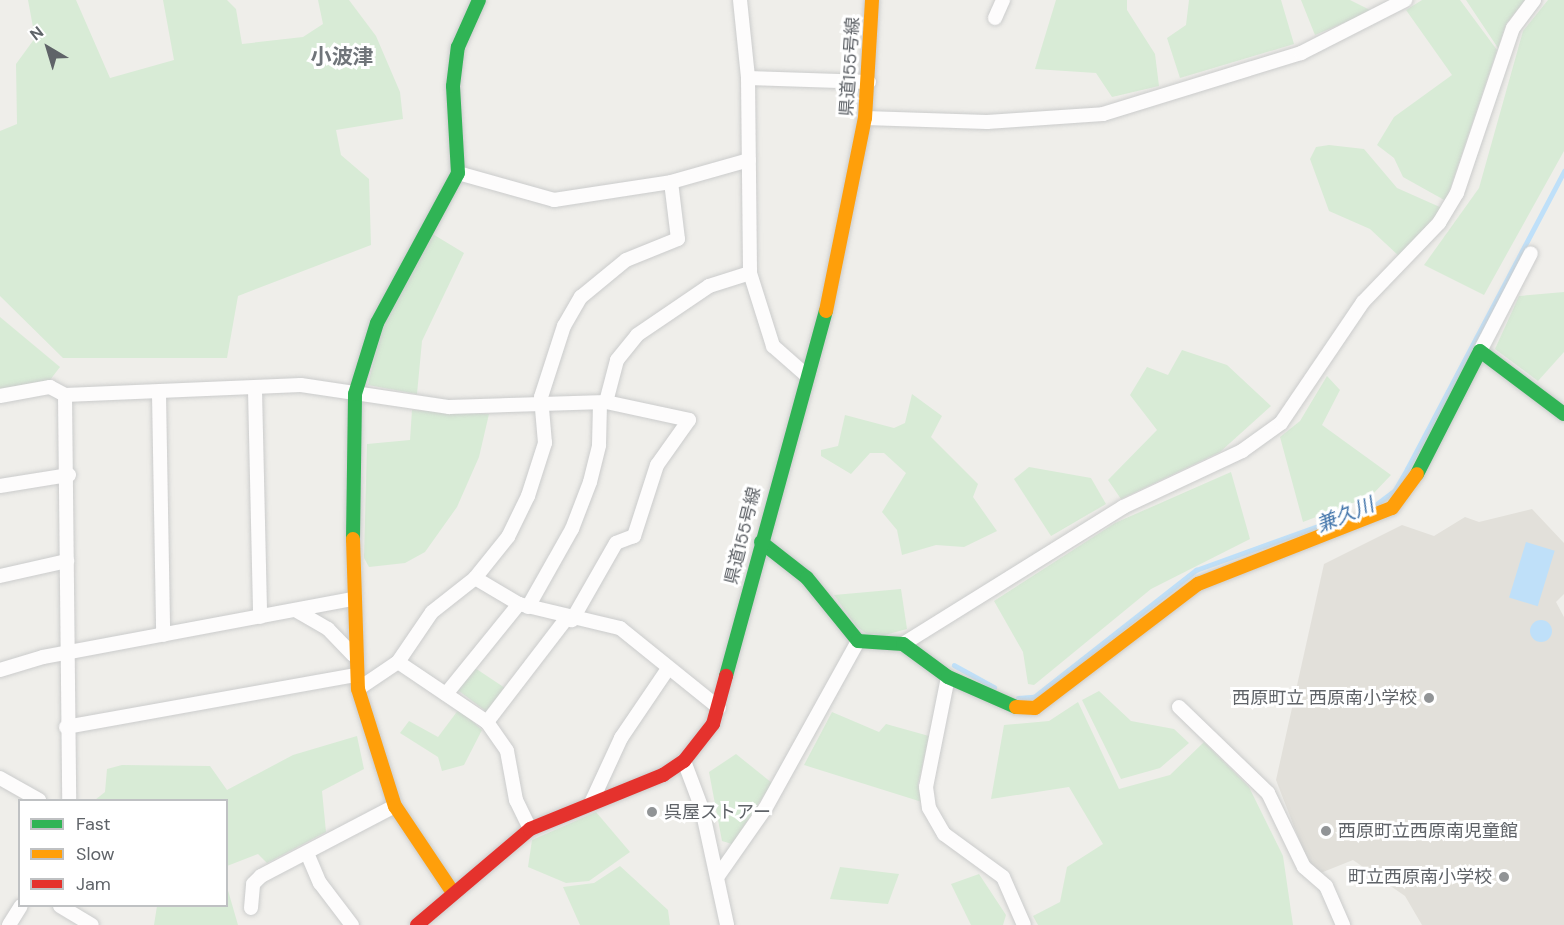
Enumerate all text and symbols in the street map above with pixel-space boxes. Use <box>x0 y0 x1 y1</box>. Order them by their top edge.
street label: 県道155号線 <box>836 17 864 117</box>
north arrow <box>18 18 78 78</box>
text: N <box>26 22 48 45</box>
district label: 小波津 <box>311 44 373 70</box>
street label: 県道155号線 <box>720 485 766 587</box>
water label: 兼久川 <box>1313 493 1377 537</box>
place label: 西原町立 西原南小学校 <box>1232 687 1417 709</box>
marker: 西原町立 西原南小学校 <box>1422 691 1436 705</box>
legend <box>18 799 228 907</box>
place label: 呉屋ストアー <box>664 801 771 823</box>
marker: 呉屋ストアー <box>645 805 659 819</box>
text: Fast <box>76 812 111 836</box>
place label: 西原町立西原南児童館 <box>1338 820 1518 842</box>
marker: 西原町立西原南児童館 <box>1319 824 1333 838</box>
text: Slow <box>76 842 115 866</box>
place label: 町立西原南小学校 <box>1348 866 1492 888</box>
marker: 町立西原南小学校 <box>1497 870 1511 884</box>
text: Jam <box>76 872 111 896</box>

